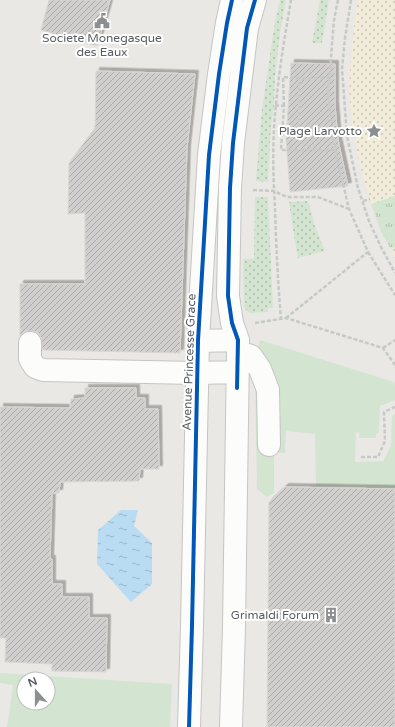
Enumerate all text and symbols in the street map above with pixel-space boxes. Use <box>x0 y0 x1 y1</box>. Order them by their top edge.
public building icon: Societe Monegasque des Eaux <box>93 12 111 30</box>
place label: Societe Monegasque des Eaux <box>42 31 162 59</box>
place icon: Plage Larvotto <box>365 122 383 140</box>
place label: Plage Larvotto <box>279 124 362 138</box>
street label: Avenue Princesse Grace <box>180 293 198 431</box>
building icon: Grimaldi Forum <box>322 606 340 624</box>
place label: Grimaldi Forum <box>231 608 319 622</box>
north arrow <box>16 671 56 711</box>
text: N <box>26 674 39 690</box>

